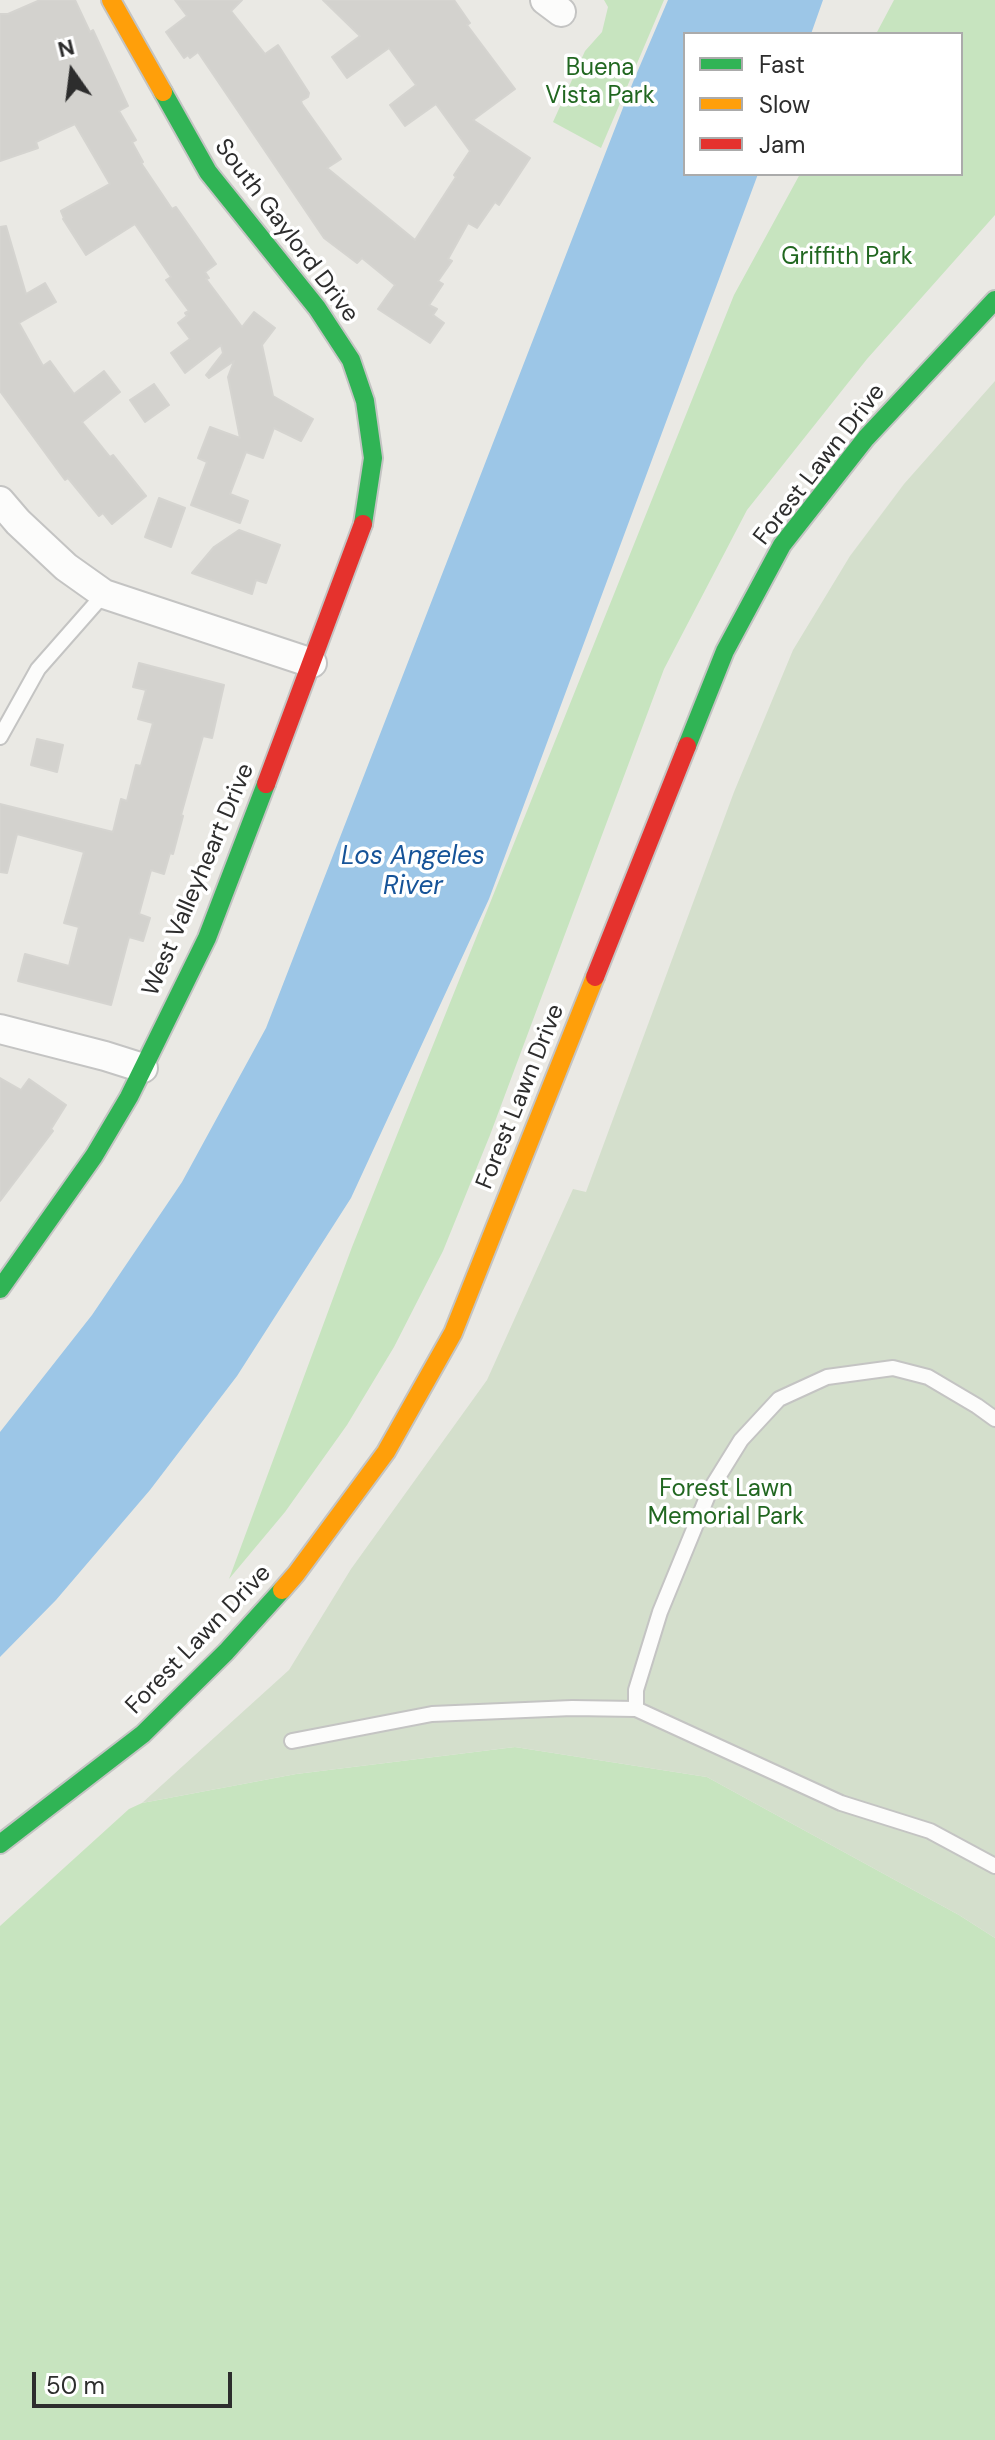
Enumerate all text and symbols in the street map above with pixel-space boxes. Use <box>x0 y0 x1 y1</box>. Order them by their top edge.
north arrow <box>32 32 112 112</box>
text: N <box>55 32 77 64</box>
legend <box>683 32 963 176</box>
text: Fast <box>759 49 805 80</box>
park label: Buena Vista Park <box>545 55 655 111</box>
text: Slow <box>759 89 810 120</box>
text: Jam <box>759 129 805 160</box>
street label: South Gaylord Drive <box>208 134 364 328</box>
park label: Griffith Park <box>781 244 913 272</box>
street label: Forest Lawn Drive <box>748 379 892 551</box>
street label: West Valleyheart Drive <box>137 759 261 1001</box>
water label: Los Angeles River <box>341 841 485 902</box>
street label: Forest Lawn Drive <box>471 1000 571 1194</box>
park label: Forest Lawn Memorial Park <box>648 1476 804 1532</box>
street label: Forest Lawn Drive <box>120 1559 278 1721</box>
scale bar <box>36 2356 236 2406</box>
text: 50 m <box>46 2370 105 2401</box>

